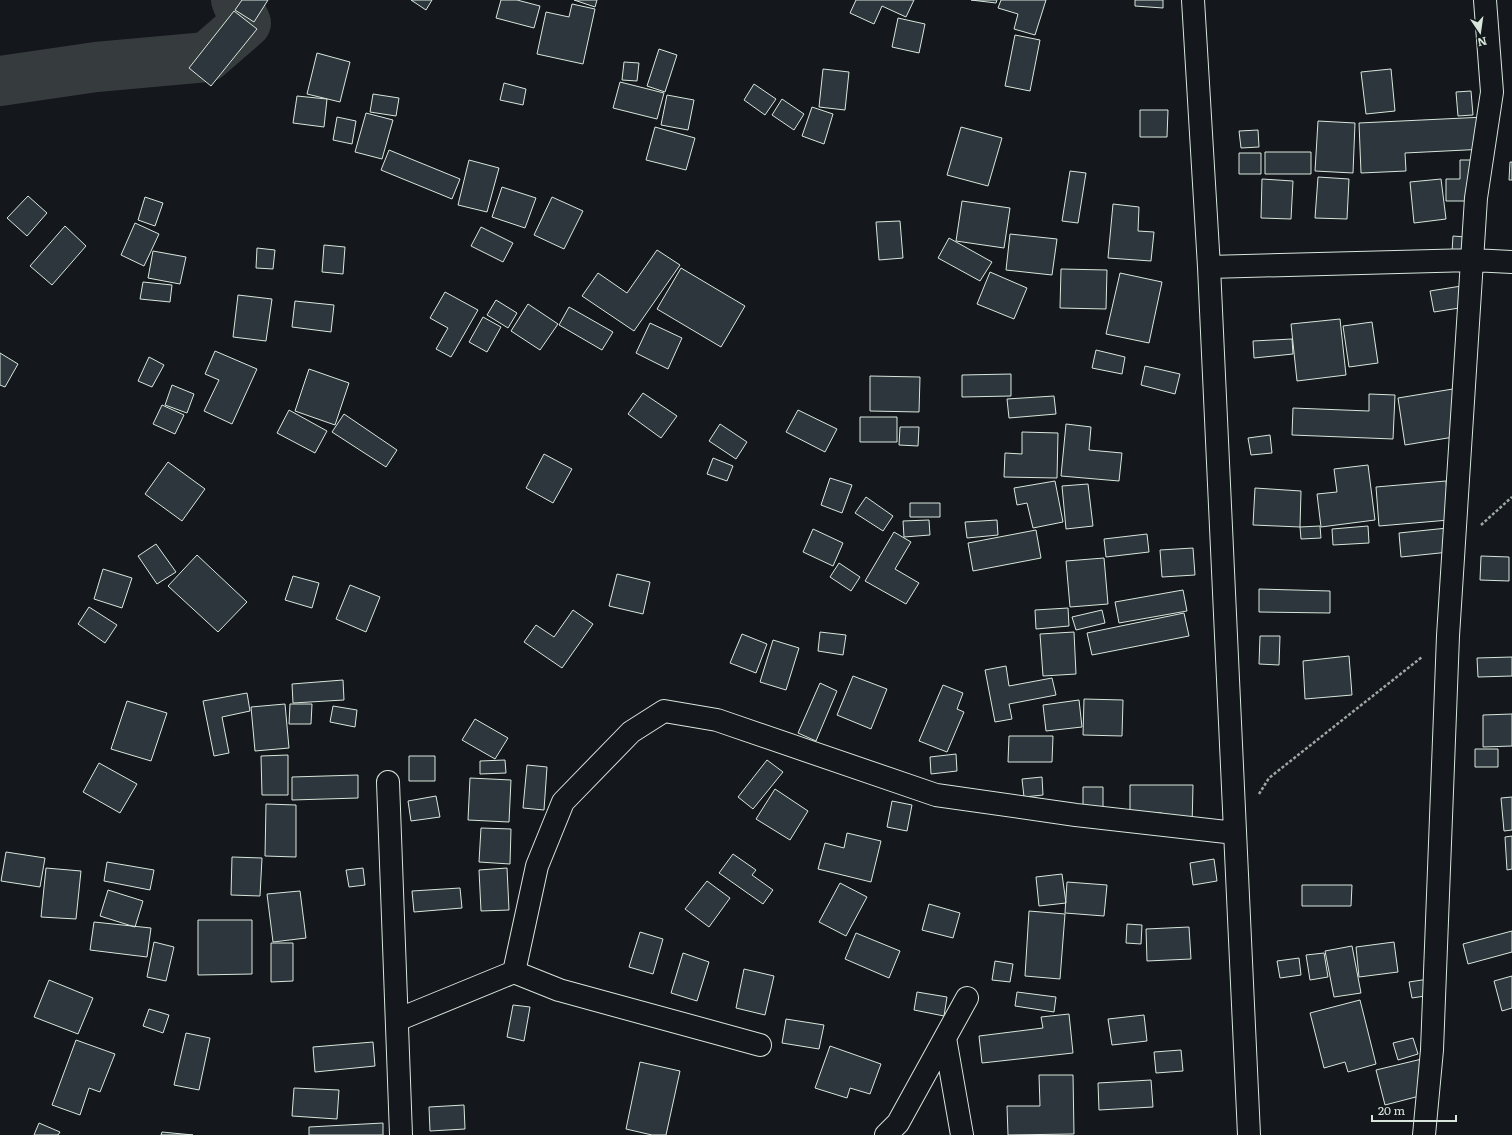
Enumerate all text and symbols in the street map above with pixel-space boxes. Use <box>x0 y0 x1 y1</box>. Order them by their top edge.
north arrow <box>1460 12 1500 52</box>
text: N <box>1476 34 1489 52</box>
scale bar <box>1372 1097 1456 1123</box>
text: 20 m <box>1378 1101 1405 1119</box>

